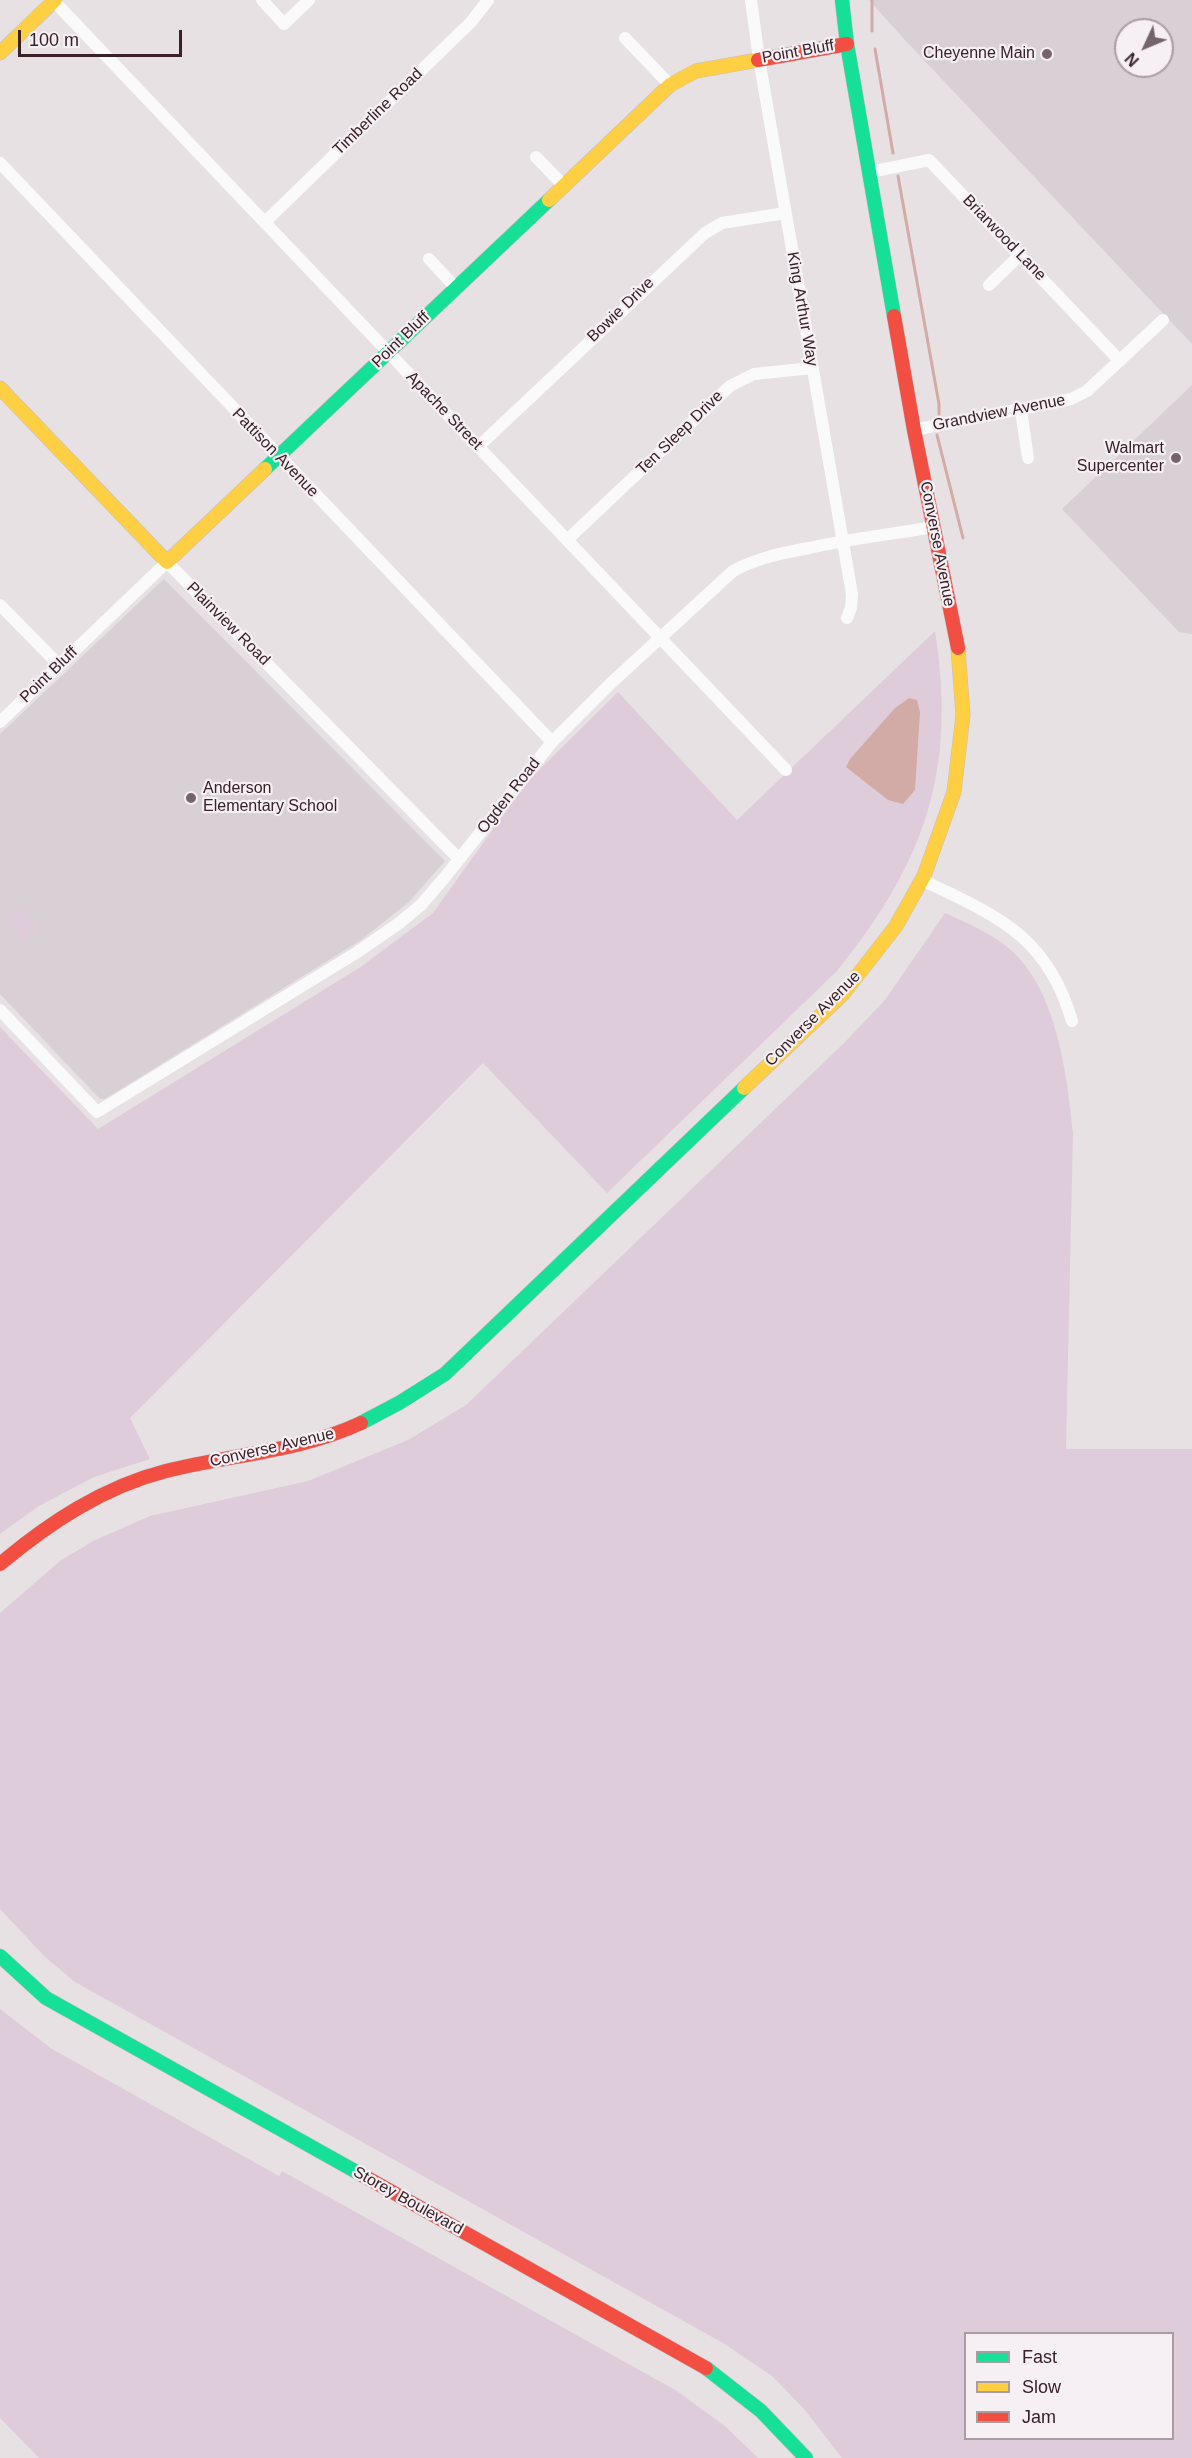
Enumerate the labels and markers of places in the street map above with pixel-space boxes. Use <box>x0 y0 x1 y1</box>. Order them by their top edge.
place label: Cheyenne Main <box>923 44 1035 64</box>
marker: Cheyenne Main <box>1040 47 1054 61</box>
place label: Walmart Supercenter <box>1077 439 1164 477</box>
marker: Walmart Supercenter <box>1169 451 1183 465</box>
place label: Anderson Elementary School <box>203 779 337 817</box>
marker: Anderson Elementary School <box>184 791 198 805</box>

